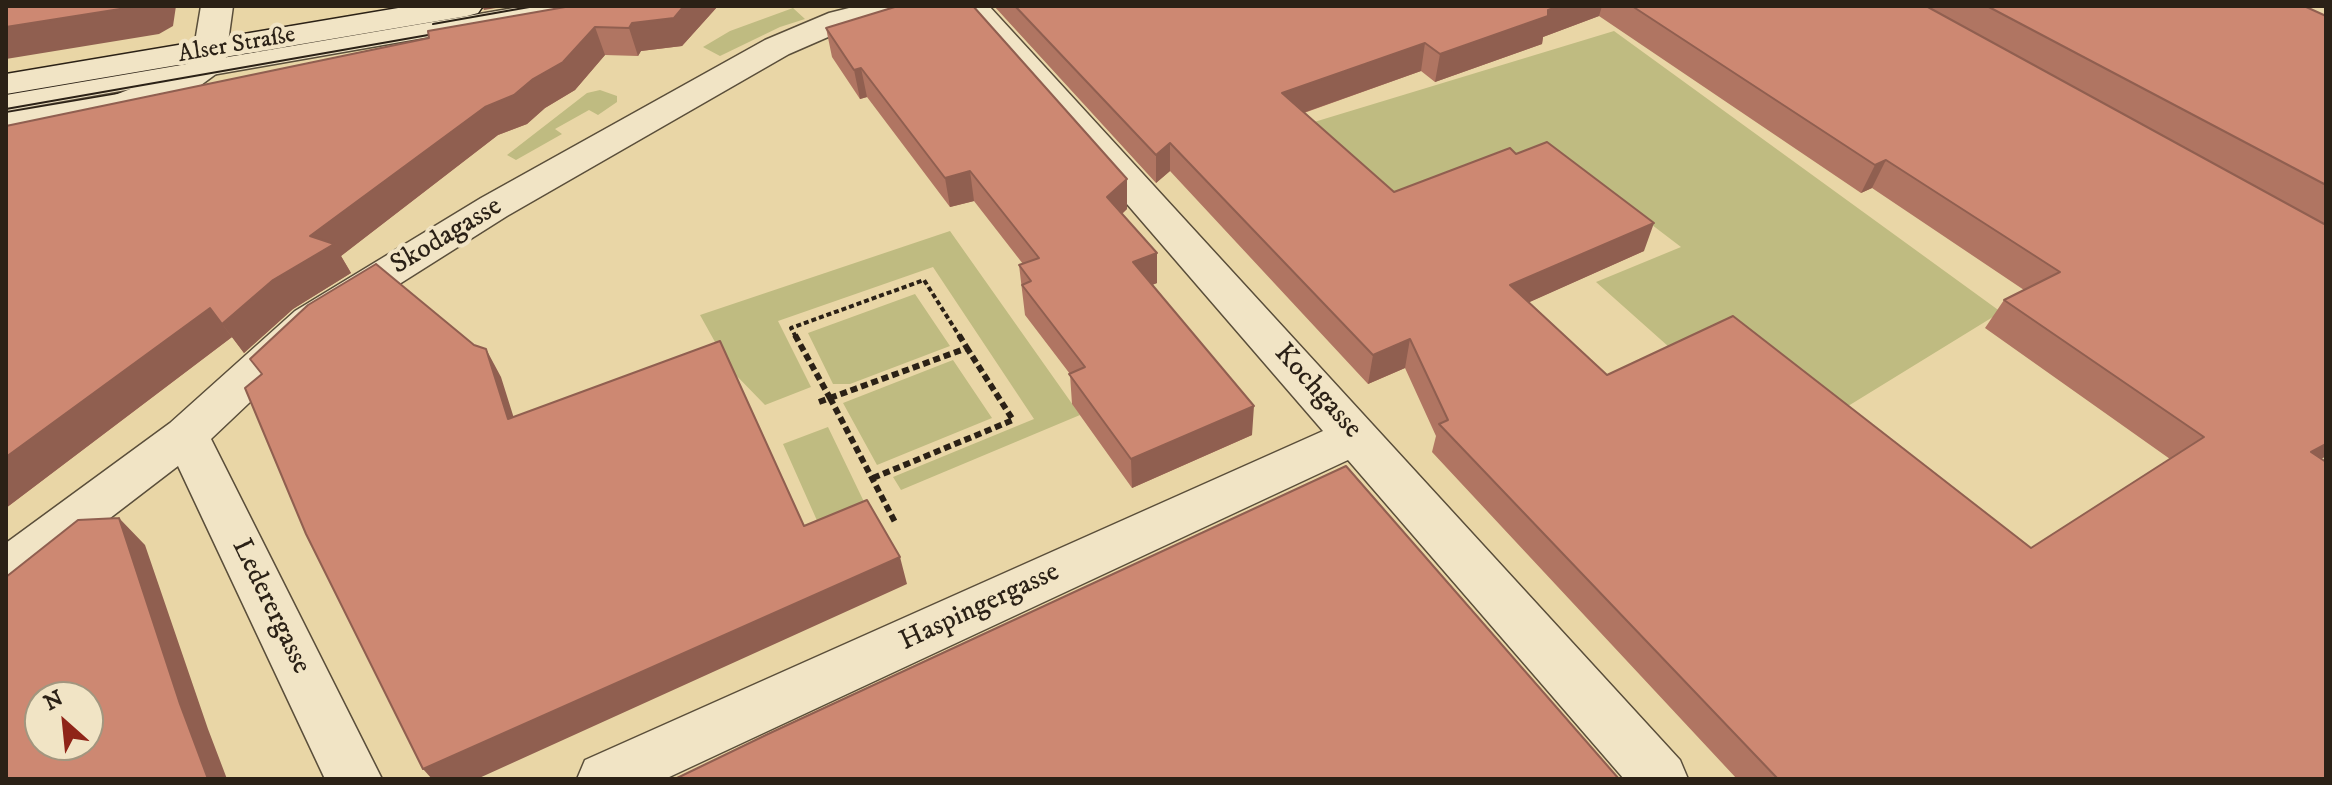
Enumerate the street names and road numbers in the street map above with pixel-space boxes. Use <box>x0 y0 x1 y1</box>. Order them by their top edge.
street label: Alser Straße <box>176 22 298 70</box>
street label: Skodagasse <box>385 191 509 283</box>
street label: Kochgasse <box>1266 338 1368 446</box>
street label: Lederergasse <box>223 534 317 680</box>
street label: Haspingergasse <box>895 556 1065 660</box>

